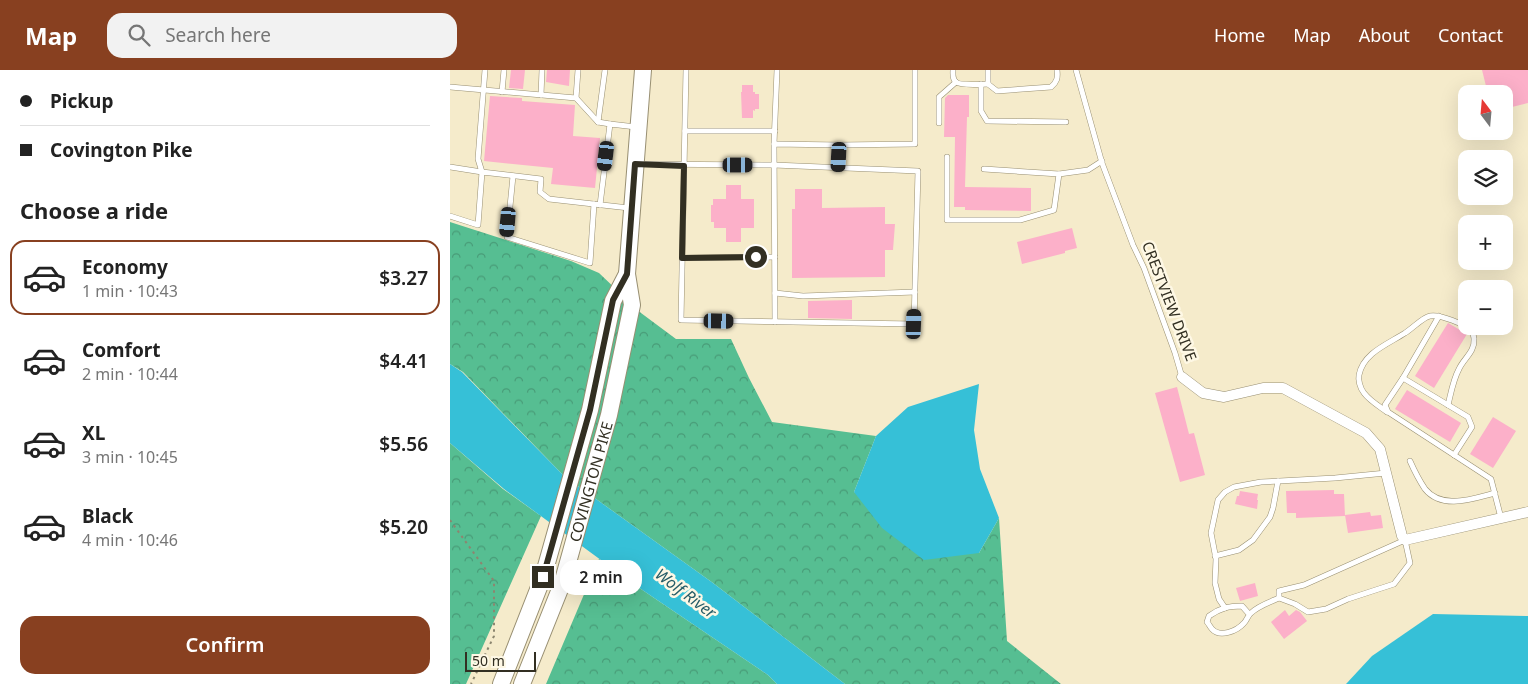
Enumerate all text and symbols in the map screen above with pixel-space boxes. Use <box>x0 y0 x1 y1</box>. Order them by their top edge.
search box <box>107 13 457 58</box>
text: Map <box>25 19 77 52</box>
icon: search <box>125 21 153 49</box>
text: Search here <box>165 22 271 48</box>
text: Home <box>1214 23 1265 47</box>
text: Map <box>1293 23 1331 47</box>
text: About <box>1359 23 1410 47</box>
text: Contact <box>1438 23 1503 47</box>
north arrow <box>1458 85 1512 140</box>
map controls <box>1458 85 1513 335</box>
text: Pickup <box>50 88 113 114</box>
text: Covington Pike <box>50 137 193 163</box>
car <box>596 140 615 172</box>
car <box>830 142 847 172</box>
button: layers <box>1458 150 1513 205</box>
car <box>723 158 753 173</box>
text: Choose a ride <box>20 195 168 225</box>
car <box>499 206 516 238</box>
button: + <box>1458 215 1513 270</box>
street label: CRESTVIEW DRIVE <box>1138 238 1202 364</box>
route start <box>745 246 767 268</box>
text: Economy <box>82 254 168 280</box>
icon: car <box>22 255 67 300</box>
text: $3.27 <box>379 265 428 291</box>
text: 1 min · 10:43 <box>82 280 178 302</box>
button: − <box>1458 280 1513 335</box>
car <box>905 309 922 339</box>
car <box>703 313 734 329</box>
text: Comfort <box>82 337 161 363</box>
icon: car <box>22 338 67 383</box>
text: $4.41 <box>379 348 428 374</box>
text: 2 min · 10:44 <box>82 363 178 385</box>
street label: COVINGTON PIKE <box>564 419 617 544</box>
text: XL <box>82 420 105 446</box>
icon: car <box>22 421 67 466</box>
text: $5.56 <box>379 431 428 457</box>
text: 3 min · 10:45 <box>82 446 178 468</box>
text: Black <box>82 503 133 529</box>
icon: car <box>22 504 67 549</box>
text: $5.20 <box>379 514 428 540</box>
text: 4 min · 10:46 <box>82 529 178 551</box>
callout: 2 min <box>560 560 643 594</box>
water label: Wolf River <box>651 563 721 623</box>
route end <box>532 566 554 588</box>
text: 2 min <box>579 566 623 588</box>
button: Confirm <box>20 616 430 674</box>
scale bar <box>465 649 536 672</box>
text: 50 m <box>472 651 505 670</box>

